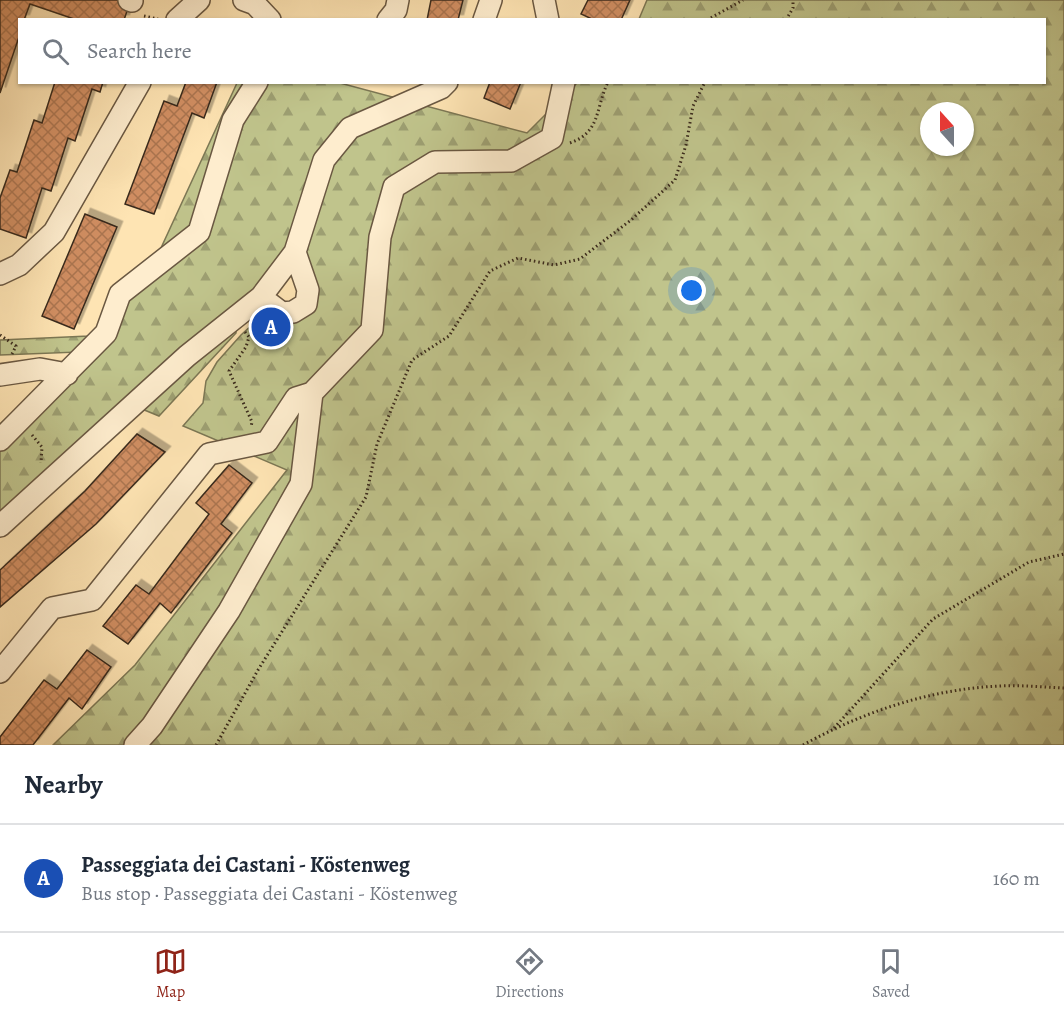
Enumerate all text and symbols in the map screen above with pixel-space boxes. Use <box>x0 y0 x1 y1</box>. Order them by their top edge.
search box <box>18 18 1046 84</box>
icon: search <box>39 35 72 68</box>
text: Search here <box>87 36 192 66</box>
north arrow <box>920 102 974 156</box>
your location <box>677 276 706 305</box>
pin: A <box>252 304 290 350</box>
text: Nearby <box>24 767 103 802</box>
text: Passeggiata dei Castani - Köstenweg <box>81 850 410 880</box>
text: A <box>37 865 50 892</box>
text: 160 m <box>993 865 1040 892</box>
text: Bus stop · Passeggiata dei Castani - Köstenweg <box>81 880 458 907</box>
tab: Map <box>154 945 187 1003</box>
tab: Directions <box>495 945 564 1003</box>
tab: Saved <box>872 945 910 1003</box>

